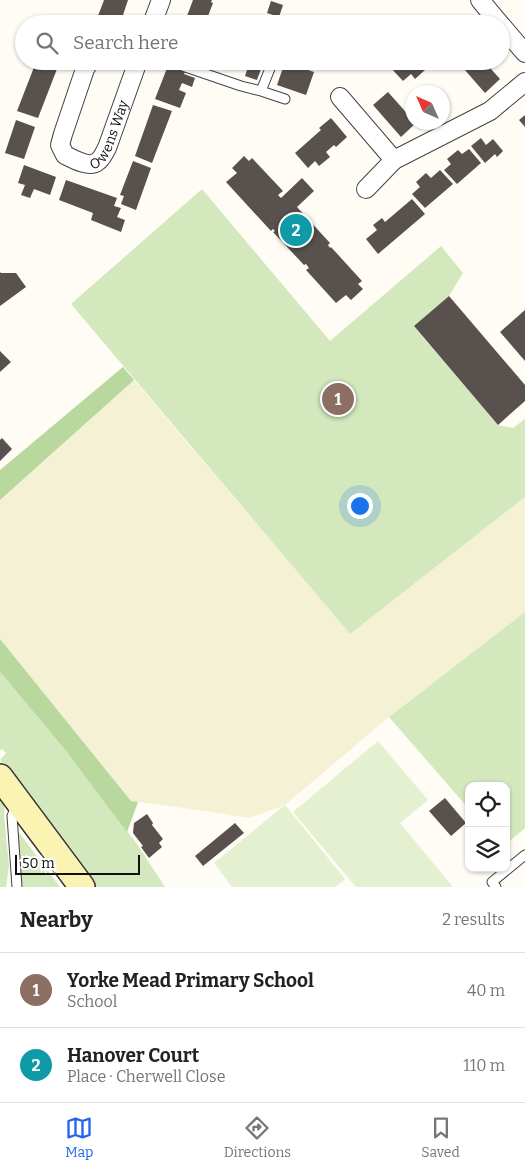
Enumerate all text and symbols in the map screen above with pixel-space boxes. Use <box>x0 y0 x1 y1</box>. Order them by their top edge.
search box <box>15 15 510 70</box>
icon: search <box>33 29 61 57</box>
text: Search here <box>73 31 178 54</box>
north arrow <box>405 85 450 130</box>
street label: Owens Way <box>87 97 132 173</box>
pin: 2 <box>280 211 312 249</box>
pin: 1 <box>322 380 354 418</box>
your location <box>347 493 373 519</box>
map controls <box>465 782 510 872</box>
button: locate <box>465 782 510 827</box>
button: layers <box>465 827 510 872</box>
scale bar <box>15 852 140 875</box>
text: 50 m <box>22 855 55 872</box>
text: Nearby <box>20 907 93 933</box>
text: 2 results <box>442 910 505 929</box>
text: Yorke Mead Primary School <box>67 969 314 992</box>
text: 1 <box>33 981 39 1000</box>
text: 40 m <box>467 981 505 1000</box>
text: School <box>67 992 117 1011</box>
text: Hanover Court <box>67 1044 199 1067</box>
text: 2 <box>31 1056 41 1075</box>
text: 110 m <box>463 1056 505 1075</box>
text: Place · Cherwell Close <box>67 1067 225 1086</box>
tab: Map <box>65 1114 93 1161</box>
tab: Directions <box>224 1114 291 1161</box>
tab: Saved <box>421 1114 460 1161</box>

